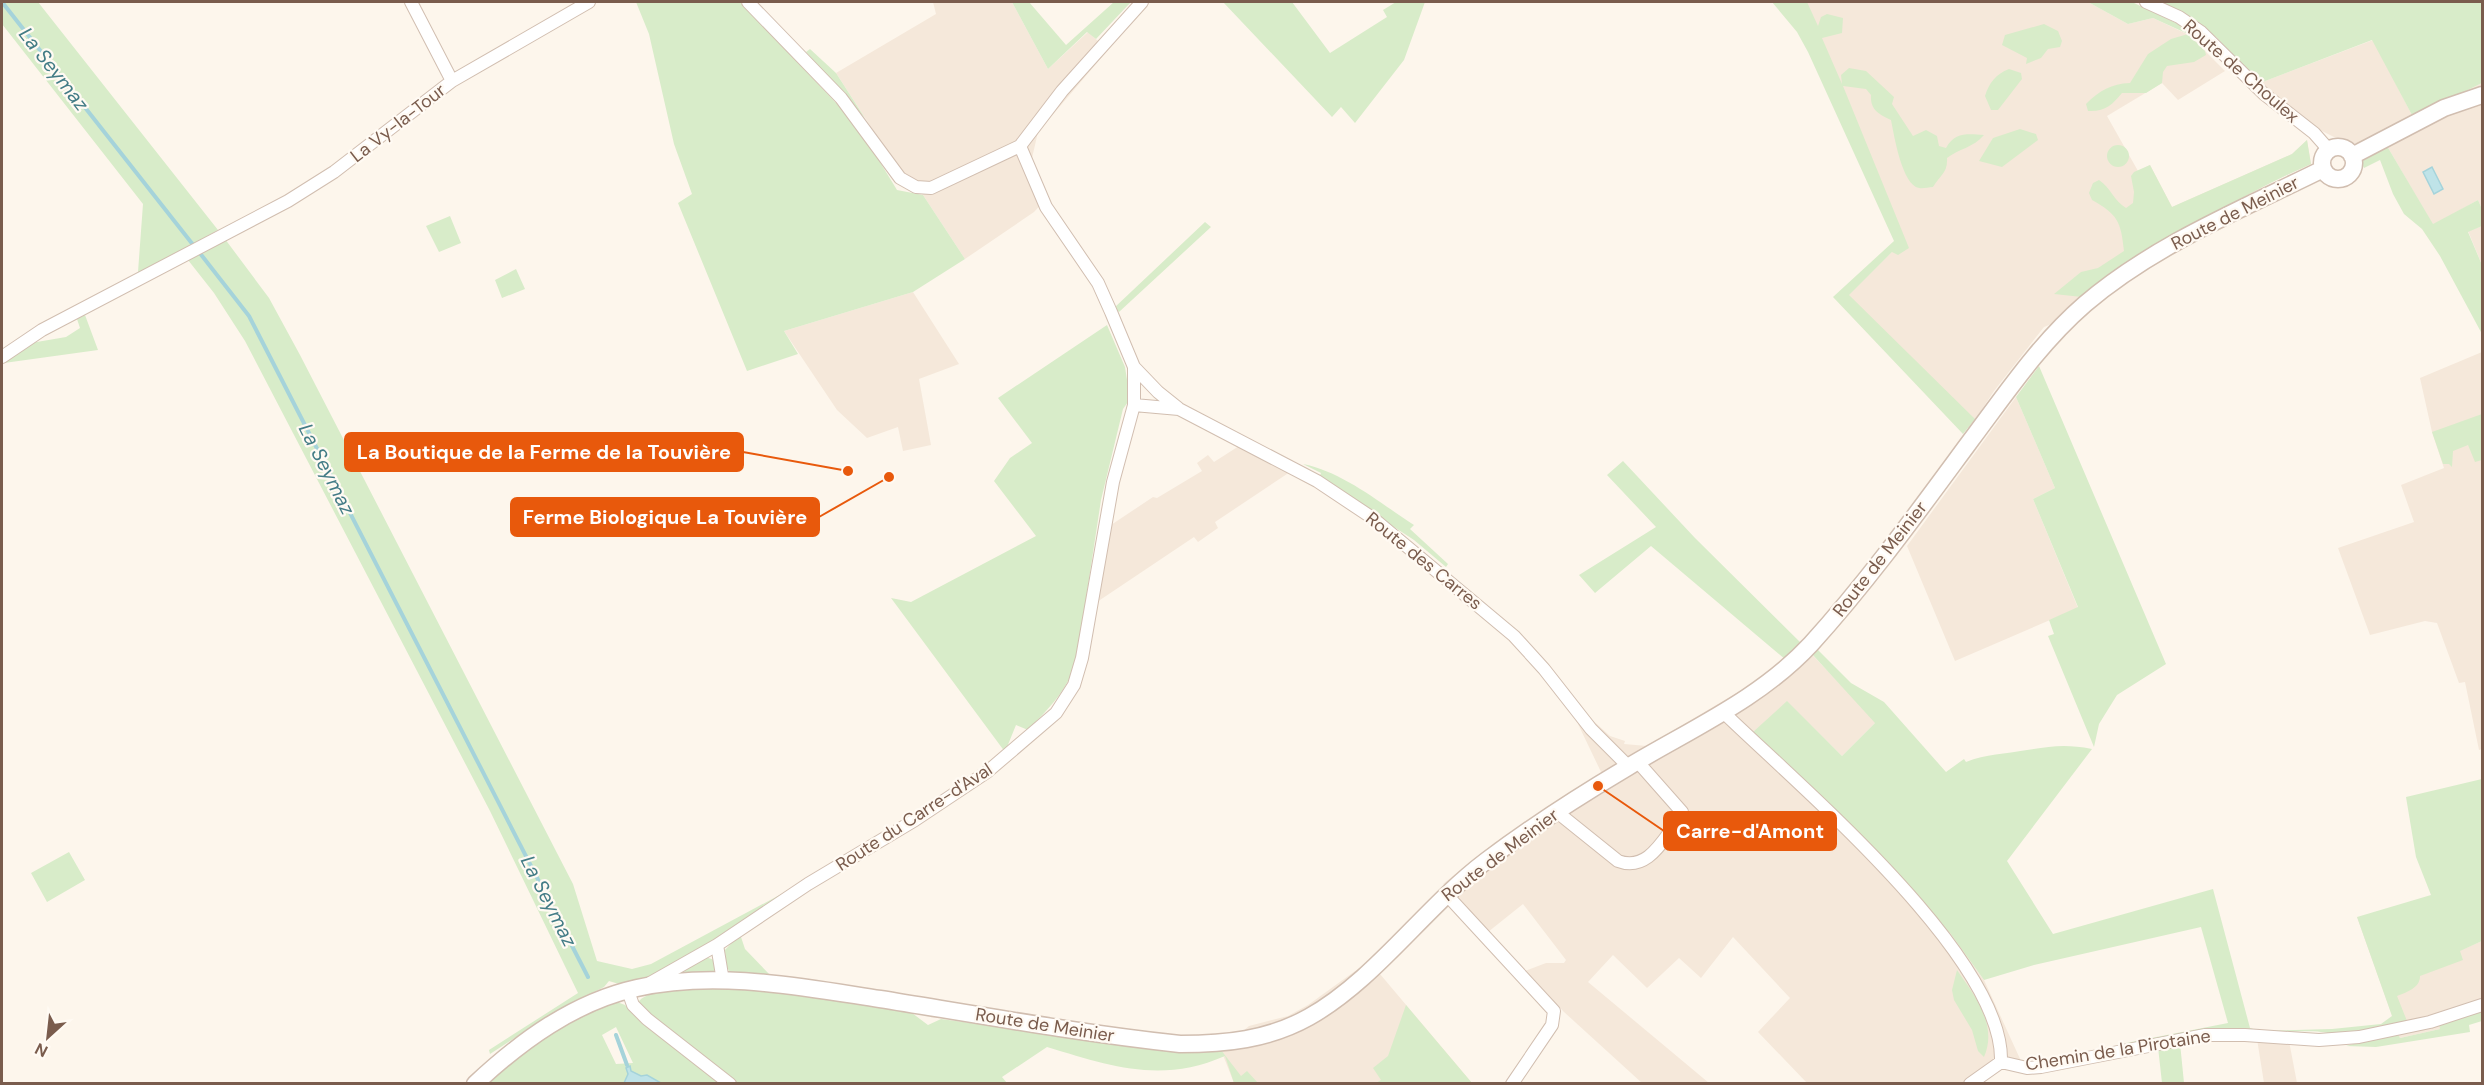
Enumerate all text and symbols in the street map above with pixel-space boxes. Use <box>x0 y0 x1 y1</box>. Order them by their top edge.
street label: Route de Choulex <box>2178 14 2304 128</box>
water label: La Seymaz <box>13 22 95 117</box>
street label: La Vy-la-Tour <box>345 78 451 168</box>
street label: Route de Meinier <box>2167 170 2303 256</box>
water label: La Seymaz <box>293 419 361 520</box>
callout: La Boutique de la Ferme de la Touvière <box>345 433 743 471</box>
text: La Boutique de la Ferme de la Touvière <box>357 439 731 465</box>
street label: Route de Meinier <box>1827 496 1933 622</box>
callout: Ferme Biologique La Touvière <box>511 498 819 536</box>
text: Ferme Biologique La Touvière <box>523 504 807 530</box>
street label: Route des Carres <box>1361 507 1487 615</box>
street label: Route du Carre-d'Aval <box>831 757 997 877</box>
street label: Route de Meinier <box>1437 803 1564 907</box>
callout: Carre-d'Amont <box>1664 812 1836 850</box>
text: Carre-d'Amont <box>1676 818 1824 844</box>
water label: La Seymaz <box>515 851 583 952</box>
street label: Route de Meinier <box>974 1002 1117 1048</box>
north arrow <box>18 1007 78 1067</box>
street label: Chemin de la Pirotaine <box>2024 1024 2212 1076</box>
text: N <box>31 1038 51 1062</box>

